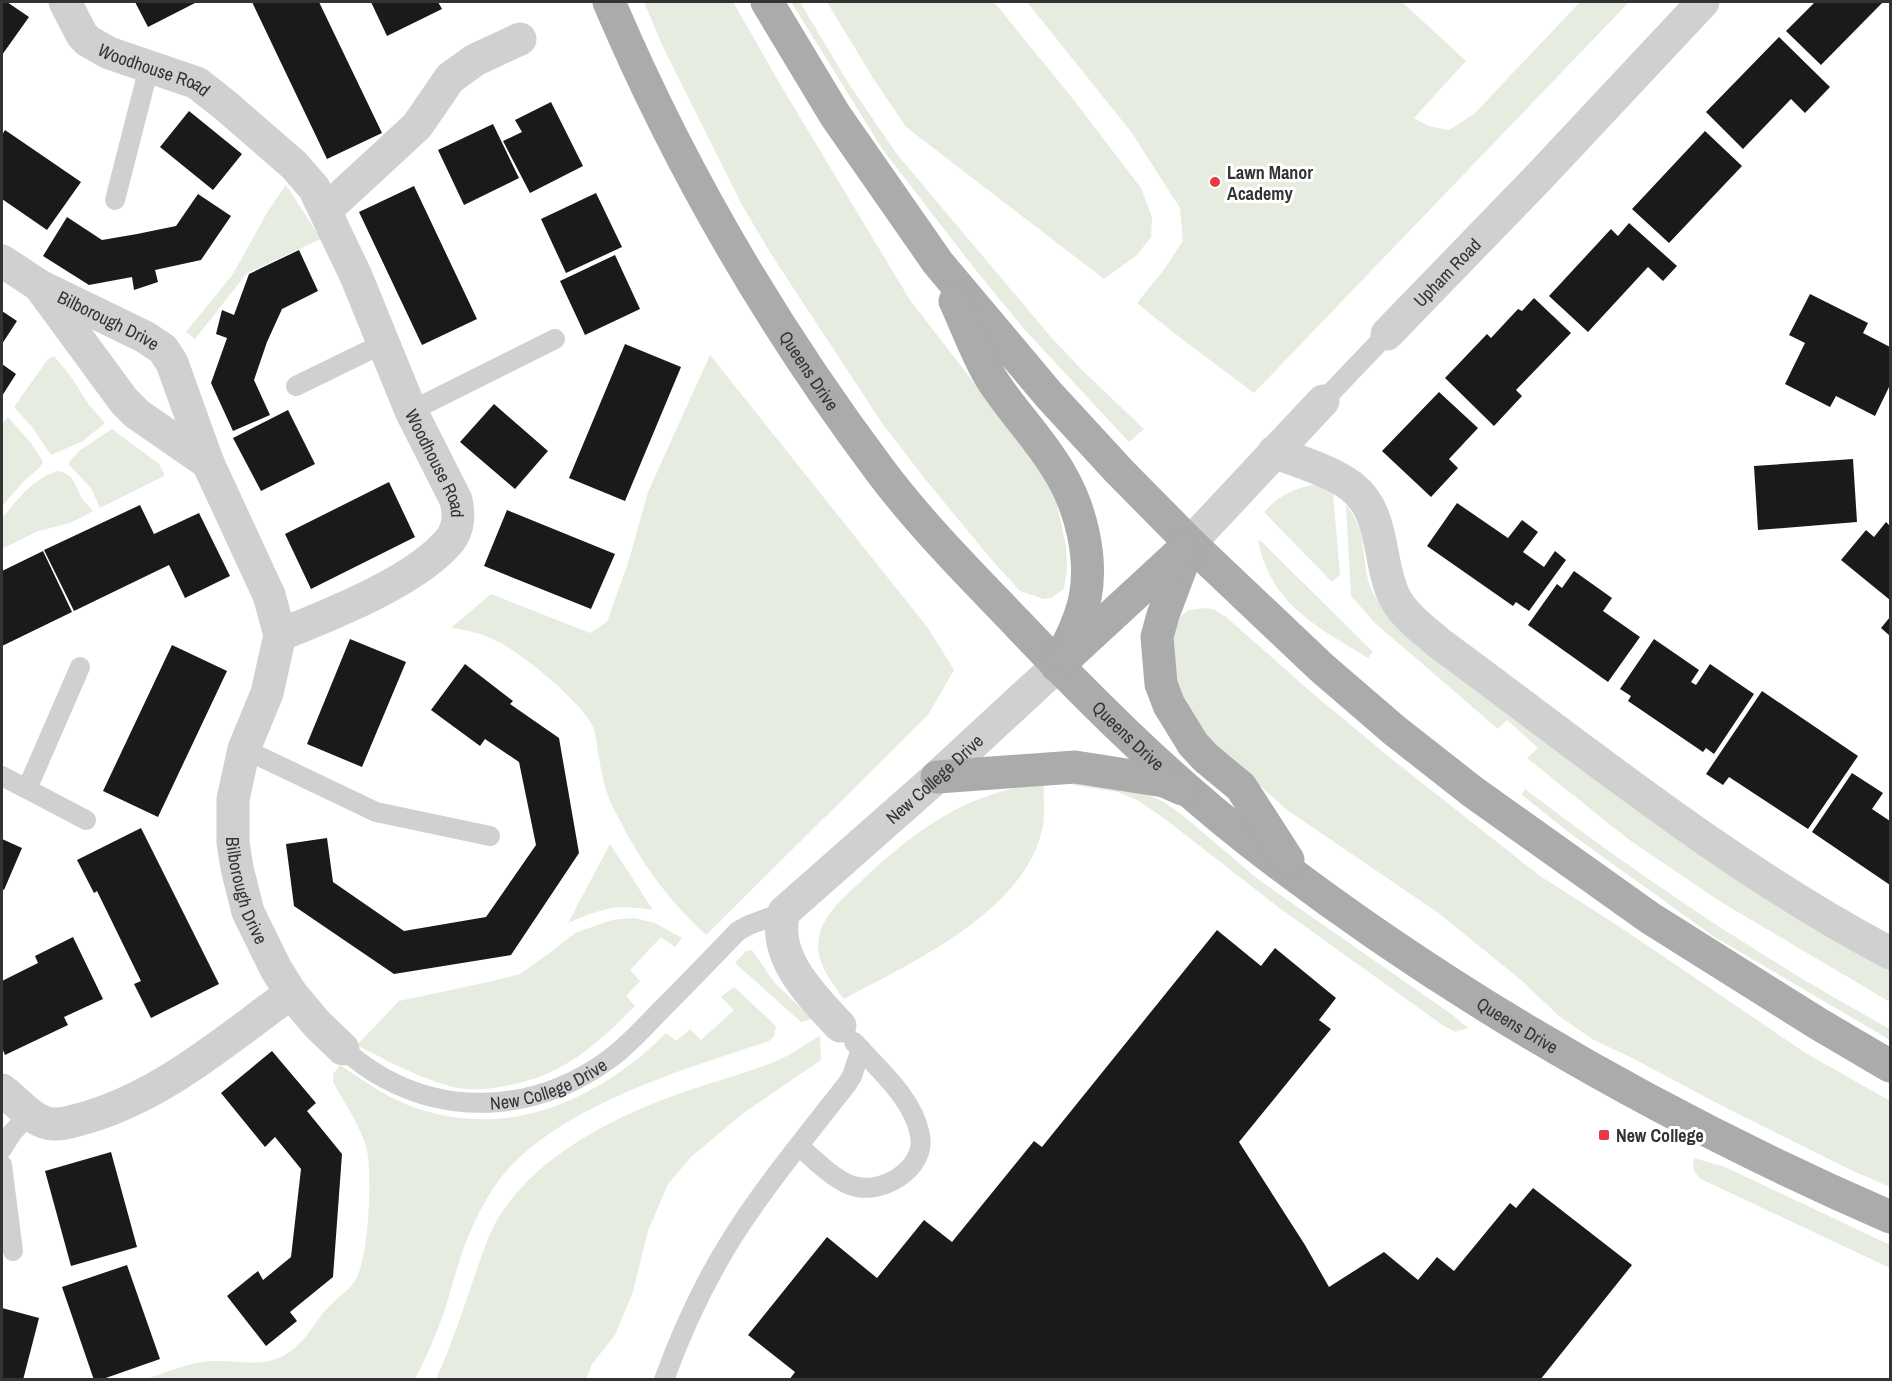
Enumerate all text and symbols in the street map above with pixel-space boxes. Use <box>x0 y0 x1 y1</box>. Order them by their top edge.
street label: Woodhouse Road <box>93 37 216 102</box>
place label: Lawn Manor Academy <box>1227 160 1313 206</box>
marker: Lawn Manor Academy <box>1208 175 1222 189</box>
street label: Upham Road <box>1408 232 1486 312</box>
street label: Bilborough Drive <box>53 284 165 356</box>
street label: Queens Drive <box>774 326 845 415</box>
street label: Woodhouse Road <box>400 405 470 518</box>
street label: Queens Drive <box>1087 695 1170 776</box>
street label: New College Drive <box>880 728 988 829</box>
street label: Bilborough Drive <box>221 837 274 948</box>
street label: Queens Drive <box>1472 991 1563 1059</box>
street label: New College Drive <box>489 1052 612 1115</box>
place label: New College <box>1616 1123 1704 1148</box>
marker: New College <box>1597 1128 1611 1142</box>

